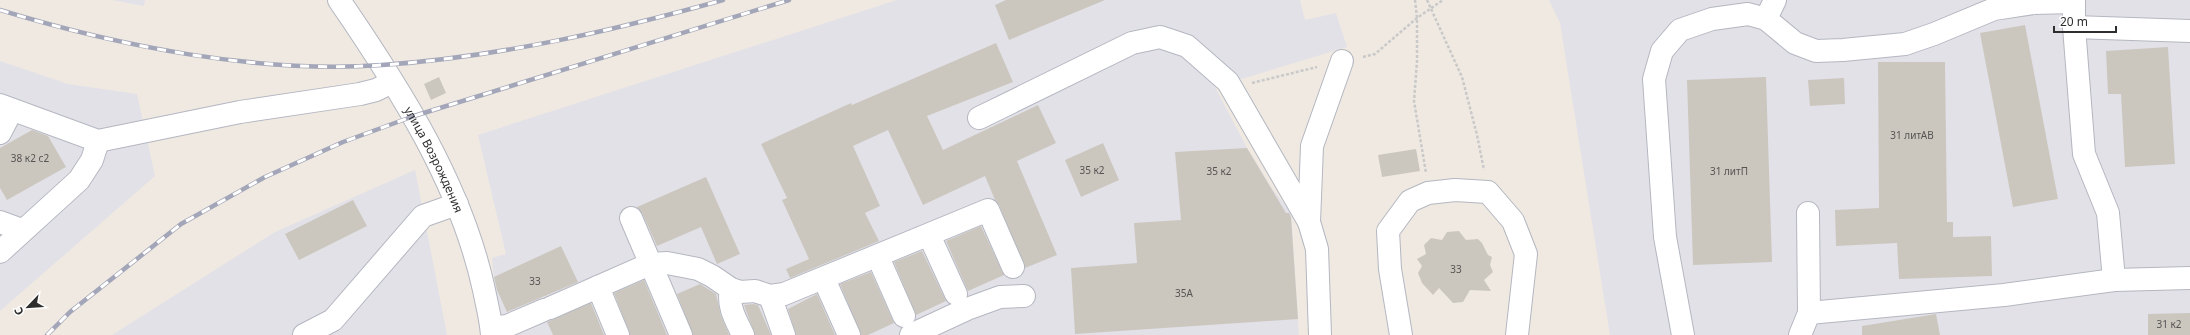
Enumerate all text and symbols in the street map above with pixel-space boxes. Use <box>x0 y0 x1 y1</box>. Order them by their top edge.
scale bar <box>2054 8 2116 34</box>
text: 20 m <box>2060 13 2088 30</box>
street label: улица Возрождения <box>401 103 468 215</box>
house number: 31 литАВ <box>1890 128 1934 142</box>
house number: 38 к2 с2 <box>11 151 49 165</box>
house number: 35 к2 <box>1079 163 1105 177</box>
house number: 35 к2 <box>1206 164 1232 178</box>
house number: 31 литП <box>1710 164 1748 178</box>
house number: 33 <box>1450 262 1462 276</box>
house number: 33 <box>529 274 541 288</box>
house number: 35А <box>1175 286 1194 300</box>
north arrow <box>8 287 48 327</box>
text: С <box>10 305 27 318</box>
house number: 31 к2 <box>2156 317 2182 331</box>

